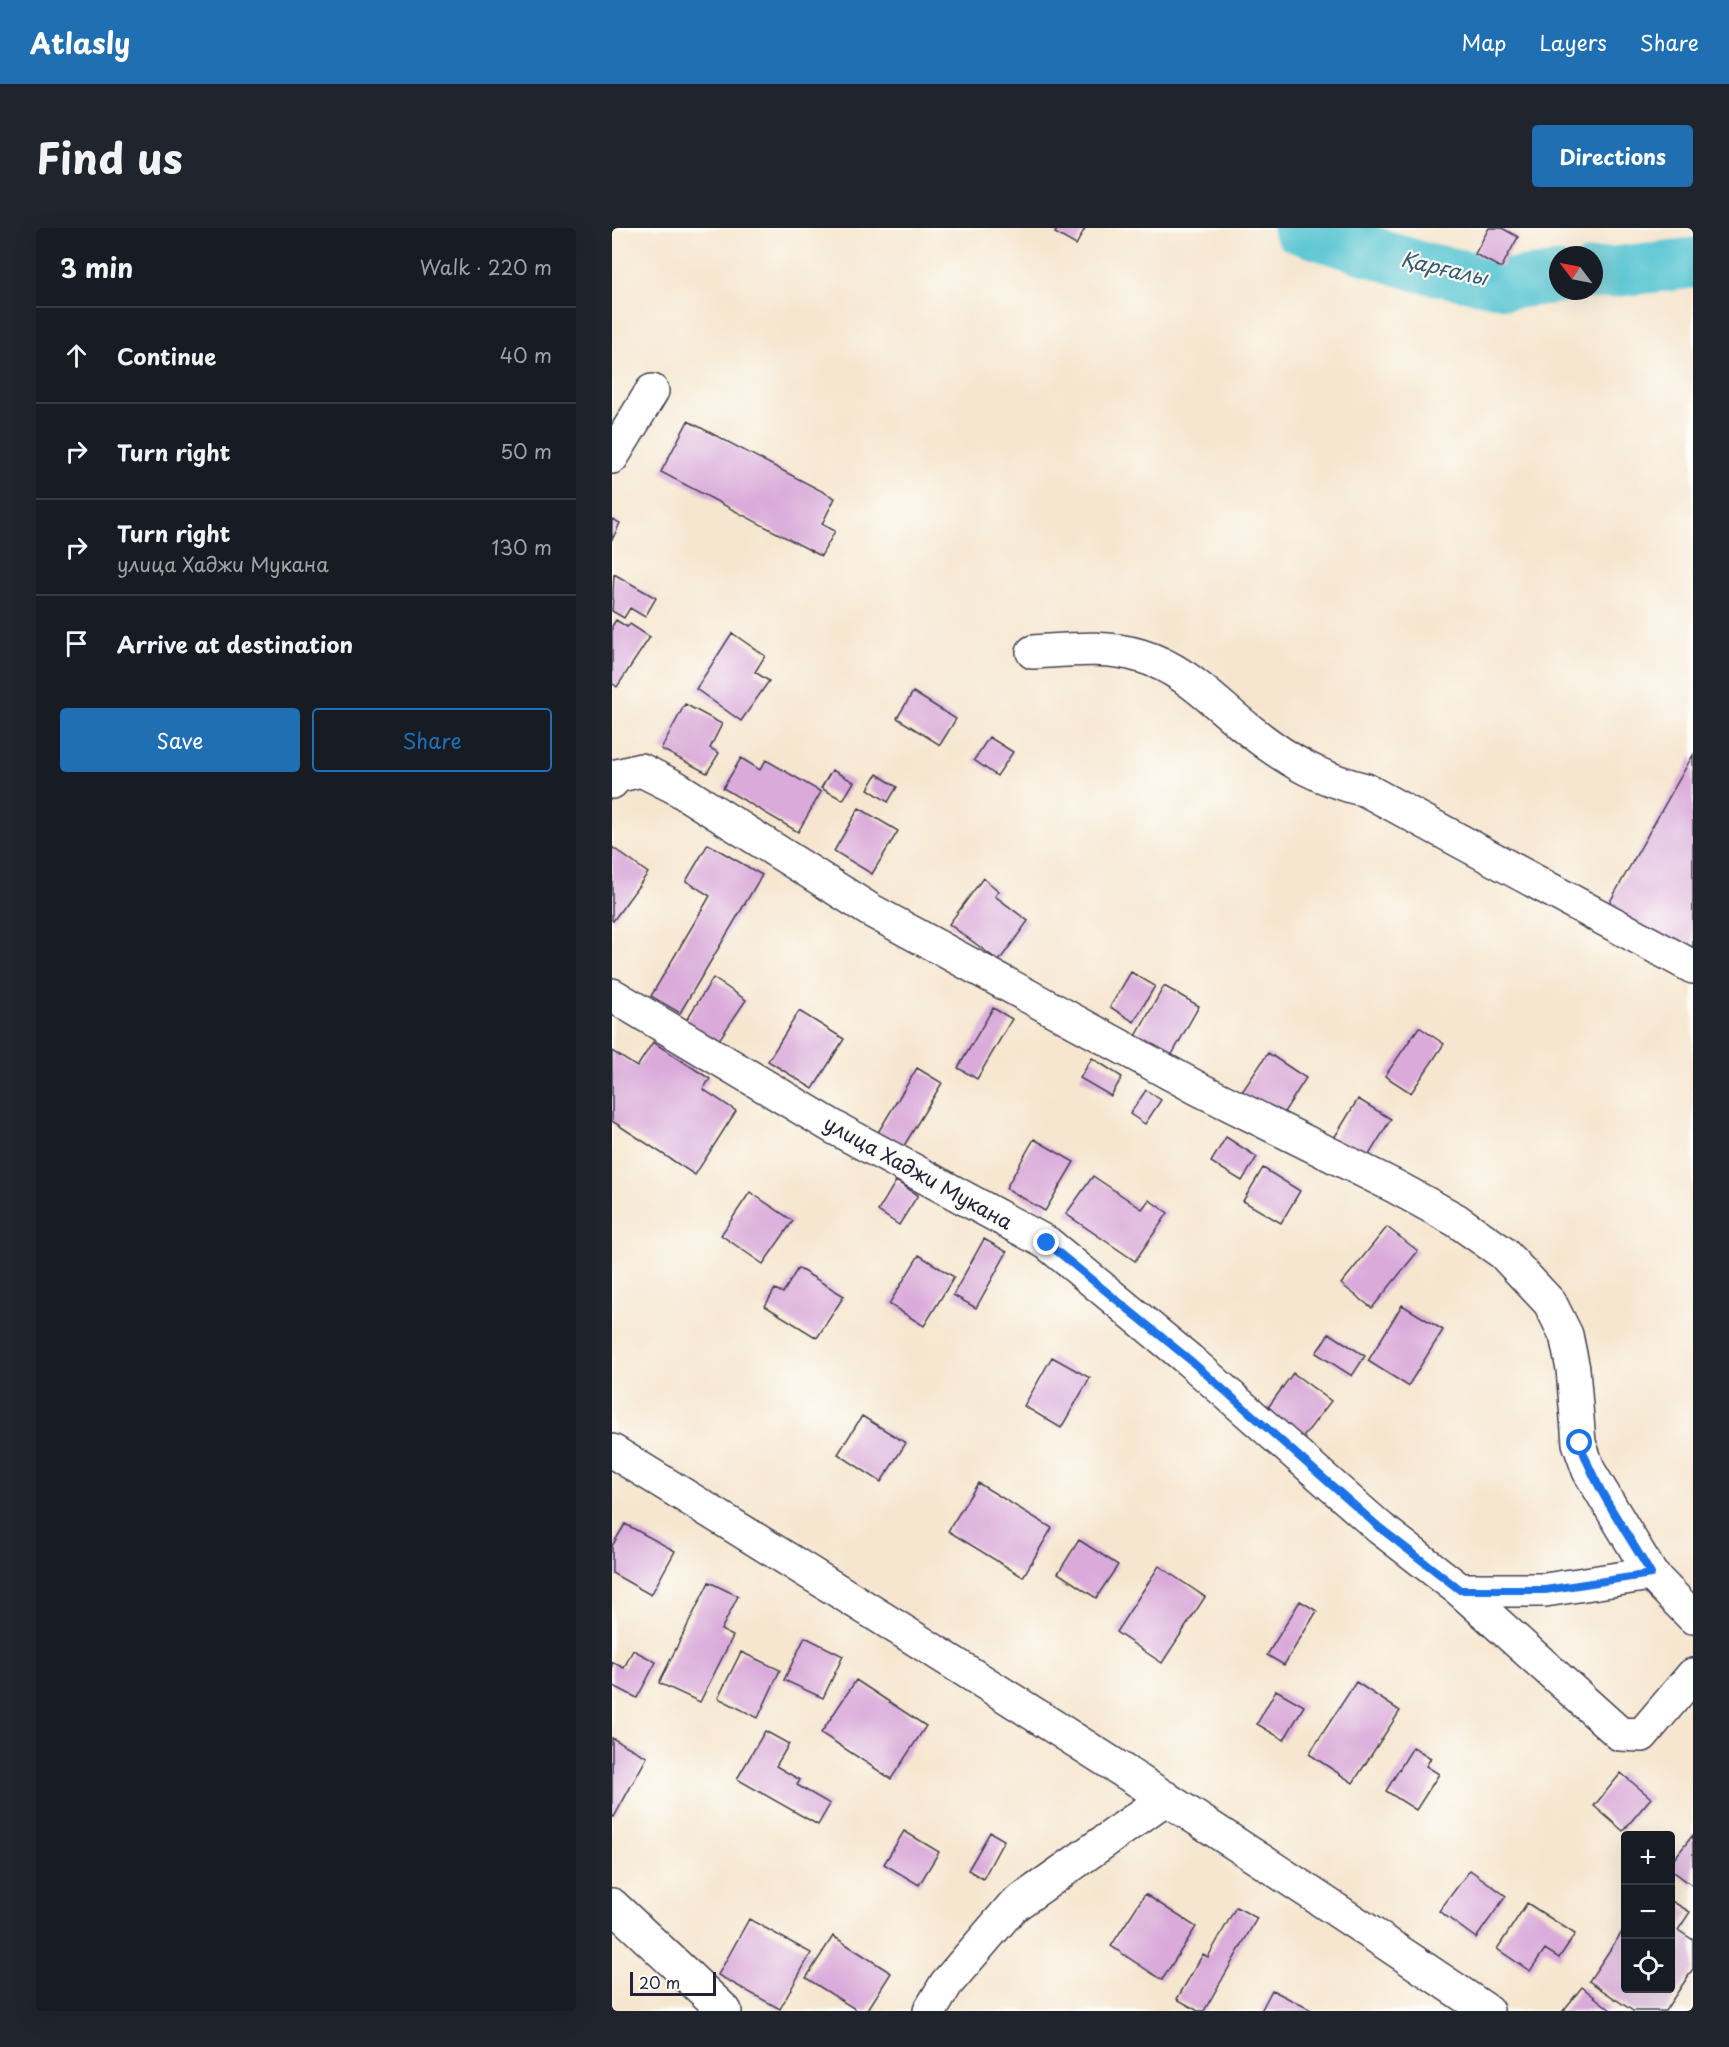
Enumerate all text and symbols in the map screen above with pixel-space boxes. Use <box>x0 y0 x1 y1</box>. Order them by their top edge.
text: Atlasly <box>30 21 130 64</box>
text: Map <box>1462 26 1506 58</box>
text: Layers <box>1539 26 1607 58</box>
text: Share <box>1640 26 1699 58</box>
text: Find us <box>36 125 183 188</box>
button: Directions <box>1532 125 1693 187</box>
water label: Қарғалы <box>1398 242 1492 293</box>
north arrow <box>1549 246 1603 300</box>
text: 3 min <box>60 248 133 287</box>
text: Walk · 220 m <box>420 252 552 282</box>
icon: ahead <box>60 339 93 372</box>
text: Continue <box>117 339 216 372</box>
text: 40 m <box>500 340 552 370</box>
icon: right <box>60 435 93 468</box>
text: Turn right <box>117 435 230 468</box>
text: 50 m <box>500 436 552 466</box>
text: Turn right <box>117 516 230 549</box>
icon: right <box>60 531 93 564</box>
text: 130 m <box>492 532 552 562</box>
text: улица Хаджи Мукана <box>117 549 329 579</box>
icon: arrive <box>60 627 93 660</box>
text: Arrive at destination <box>117 627 353 660</box>
button: Save <box>60 708 300 772</box>
button: Share <box>312 708 552 772</box>
street label: улица Хаджи Мукана <box>819 1108 1019 1237</box>
route end <box>1033 1229 1059 1255</box>
route start <box>1566 1429 1592 1455</box>
map controls <box>1621 1831 1675 1993</box>
button: + <box>1621 1831 1675 1885</box>
button: − <box>1621 1885 1675 1939</box>
button: locate <box>1621 1939 1675 1993</box>
scale bar <box>630 1969 716 1996</box>
text: 20 m <box>639 1970 680 1994</box>

